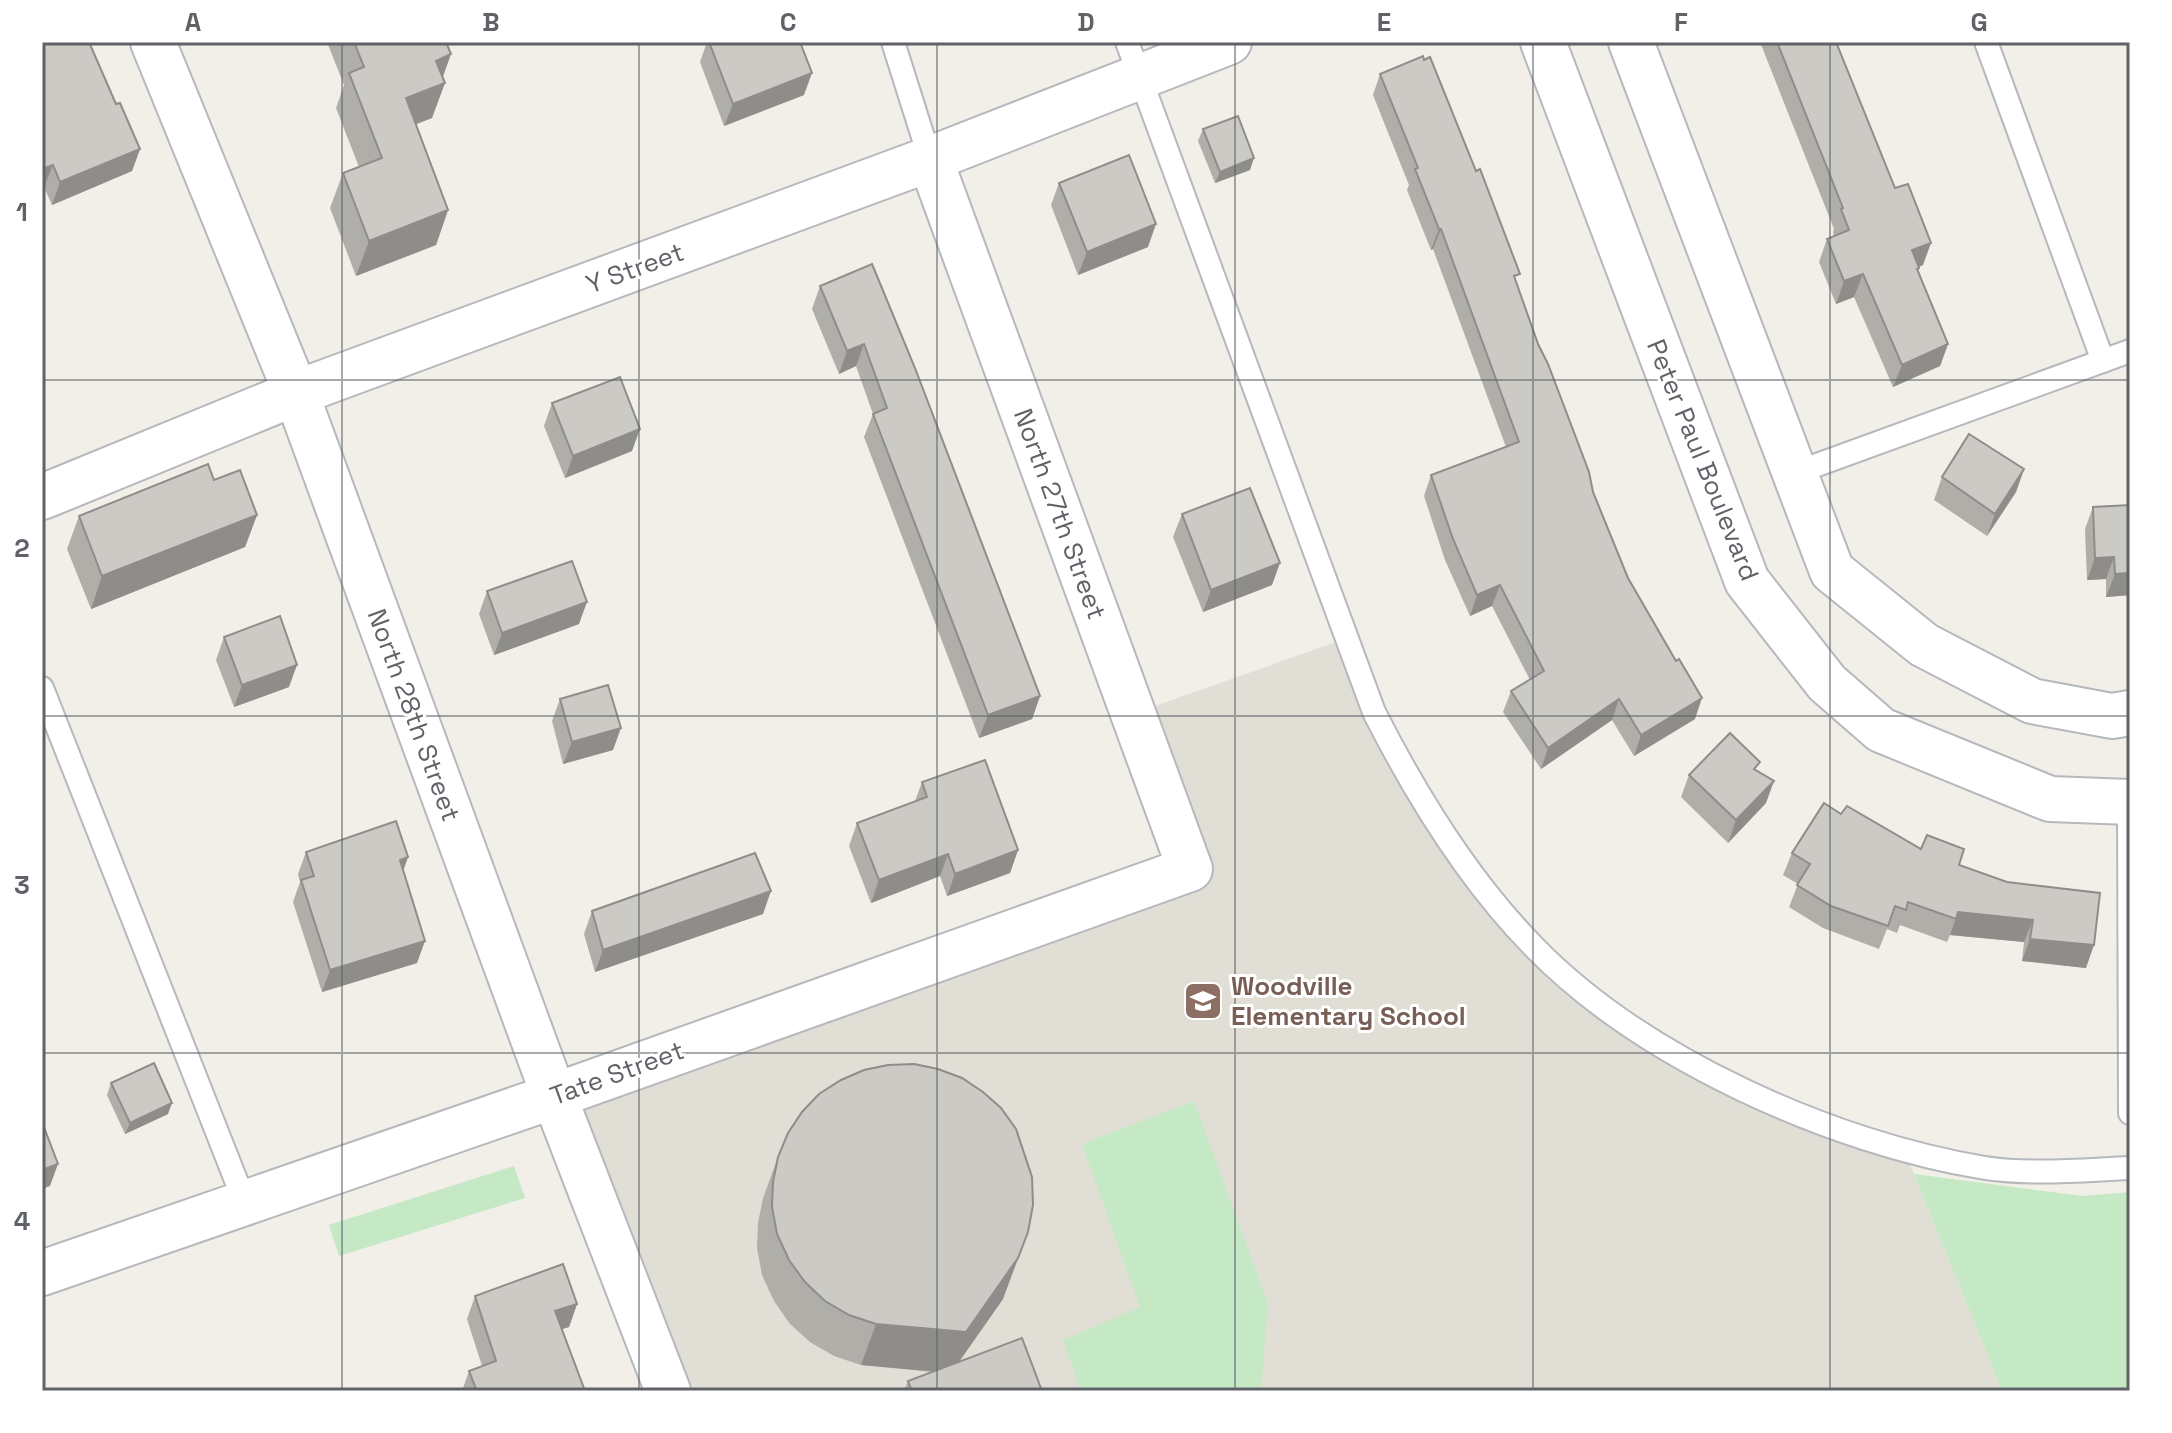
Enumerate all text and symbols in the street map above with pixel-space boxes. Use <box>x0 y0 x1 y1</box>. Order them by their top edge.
text: A <box>185 5 202 39</box>
text: B <box>482 5 500 39</box>
text: C <box>780 5 796 39</box>
text: D <box>1077 5 1095 39</box>
text: E <box>1377 5 1391 39</box>
text: F <box>1674 5 1688 39</box>
text: G <box>1970 5 1988 39</box>
text: 1 <box>16 195 28 229</box>
street label: Y Street <box>581 235 689 301</box>
street label: Peter Paul Boulevard <box>1639 334 1767 586</box>
street label: North 27th Street <box>1006 404 1114 624</box>
text: 2 <box>14 531 30 565</box>
street label: North 28th Street <box>360 604 468 826</box>
text: 3 <box>14 868 30 902</box>
place label: Woodville Elementary School <box>1231 969 1466 1033</box>
school or university icon: Woodville Elementary School <box>1182 980 1224 1022</box>
street label: Tate Street <box>545 1033 689 1113</box>
text: 4 <box>14 1204 30 1238</box>

